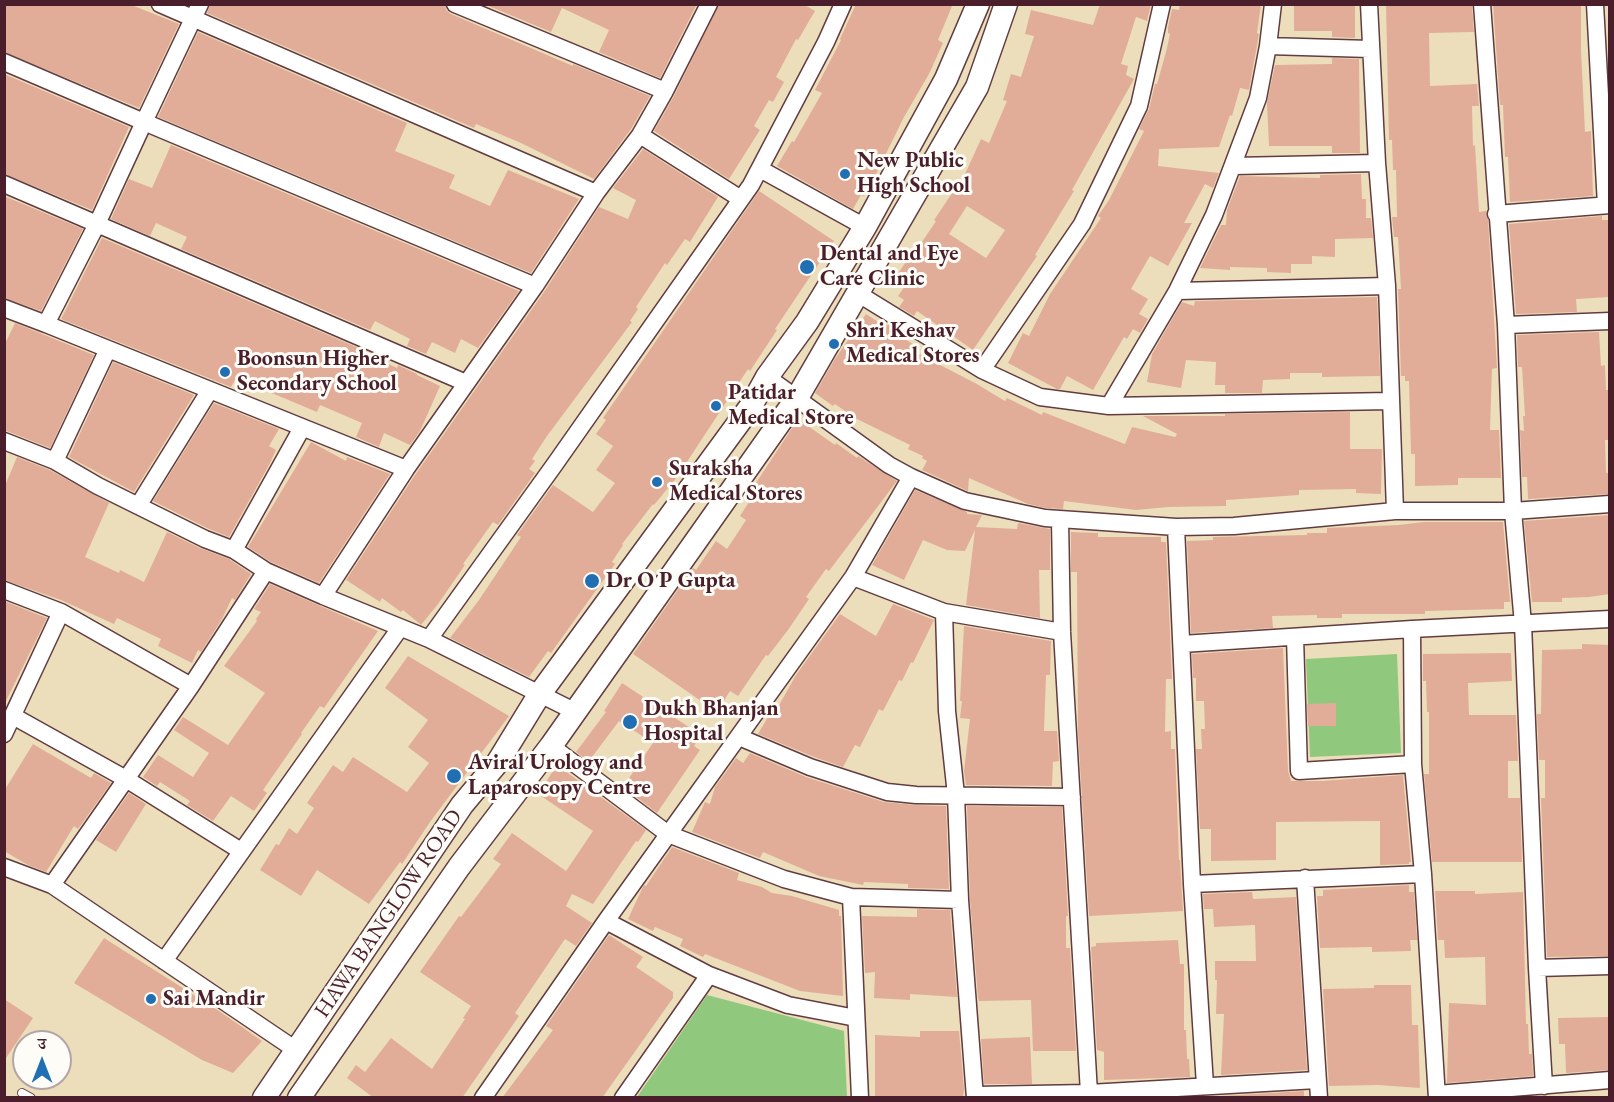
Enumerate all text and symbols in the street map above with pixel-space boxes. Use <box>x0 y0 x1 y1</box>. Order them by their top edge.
place label: New Public High School <box>857 148 970 200</box>
marker: New Public High School <box>838 167 852 181</box>
place label: Dental and Eye Care Clinic <box>820 241 958 292</box>
marker: Dental and Eye Care Clinic <box>798 258 816 276</box>
place label: Shri Keshav Medical Stores <box>846 318 979 370</box>
marker: Shri Keshav Medical Stores <box>827 337 841 351</box>
place label: Boonsun Higher Secondary School <box>237 346 397 398</box>
marker: Boonsun Higher Secondary School <box>218 365 232 379</box>
place label: Patidar Medical Store <box>728 380 854 432</box>
marker: Patidar Medical Store <box>709 399 723 413</box>
place label: Suraksha Medical Stores <box>669 456 802 508</box>
marker: Suraksha Medical Stores <box>650 475 664 489</box>
place label: Dr O P Gupta <box>606 568 735 594</box>
marker: Dr O P Gupta <box>583 572 601 590</box>
place label: Dukh Bhanjan Hospital <box>644 696 779 748</box>
marker: Dukh Bhanjan Hospital <box>621 713 639 731</box>
place label: Aviral Urology and Laparoscopy Centre <box>468 750 651 802</box>
marker: Aviral Urology and Laparoscopy Centre <box>445 767 463 785</box>
street label: HAWA BANGLOW ROAD <box>309 805 469 1023</box>
place label: Sai Mandir <box>163 986 265 1012</box>
marker: Sai Mandir <box>144 992 158 1006</box>
north arrow <box>12 1030 72 1090</box>
text: उ <box>38 1033 46 1054</box>

